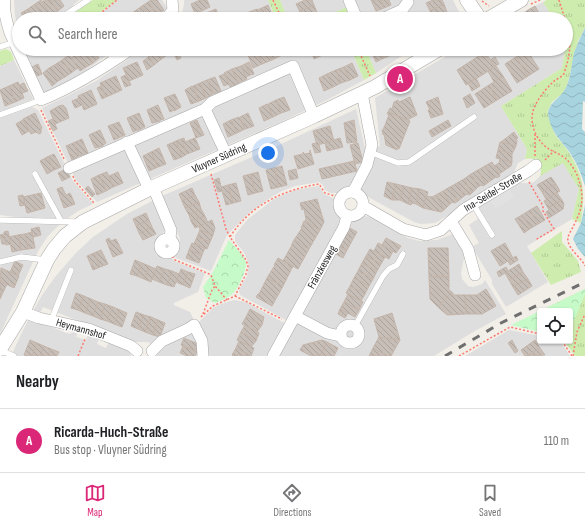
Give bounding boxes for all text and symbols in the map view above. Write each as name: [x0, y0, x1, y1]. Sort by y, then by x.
search box: [12, 12, 573, 56]
icon: search: [26, 23, 48, 45]
text: Search here: [58, 25, 118, 44]
pin: A: [387, 64, 413, 94]
street label: Vluyner Südring: [190, 140, 249, 176]
your location: [258, 143, 278, 163]
street label: Ina-Seidel-Straße: [462, 170, 524, 214]
street label: Fränzkesweg: [305, 243, 339, 291]
map controls: [537, 308, 573, 344]
button: locate: [537, 308, 573, 344]
street label: Heymannshof: [55, 316, 108, 343]
text: Nearby: [16, 372, 59, 392]
text: Ricarda-Huch-Straße: [54, 423, 168, 442]
text: A: [26, 433, 32, 449]
text: 110 m: [544, 433, 569, 449]
text: Bus stop · Vluyner Südring: [54, 442, 167, 458]
tab: Map: [84, 482, 106, 519]
tab: Directions: [274, 482, 311, 519]
tab: Saved: [479, 482, 501, 519]

